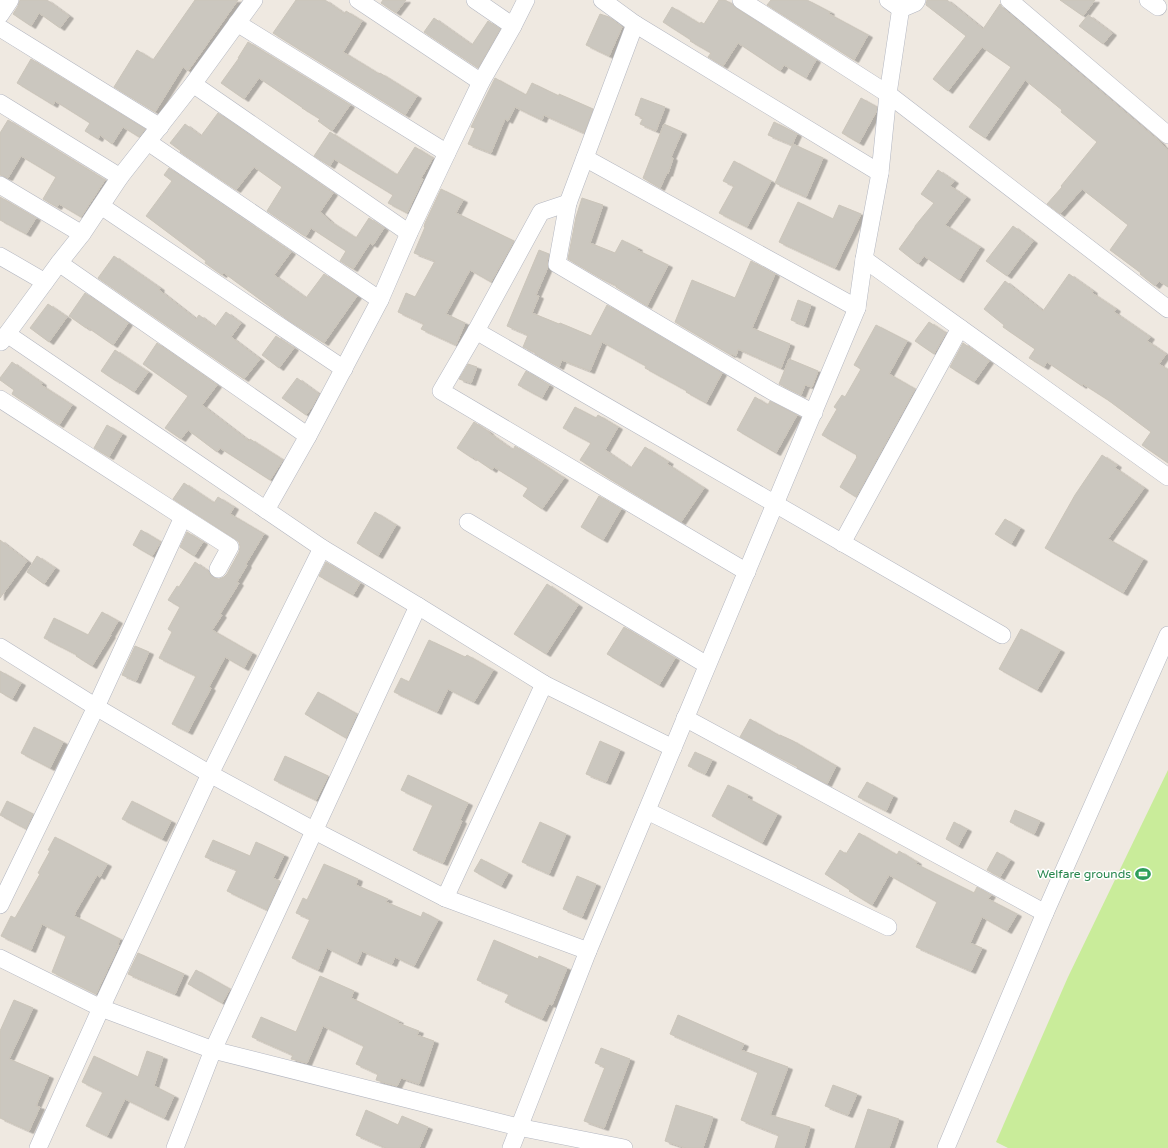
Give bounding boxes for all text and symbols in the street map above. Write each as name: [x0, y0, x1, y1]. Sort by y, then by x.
sports icon: Welfare grounds: [1134, 865, 1152, 883]
place label: Welfare grounds: [1037, 867, 1131, 881]

